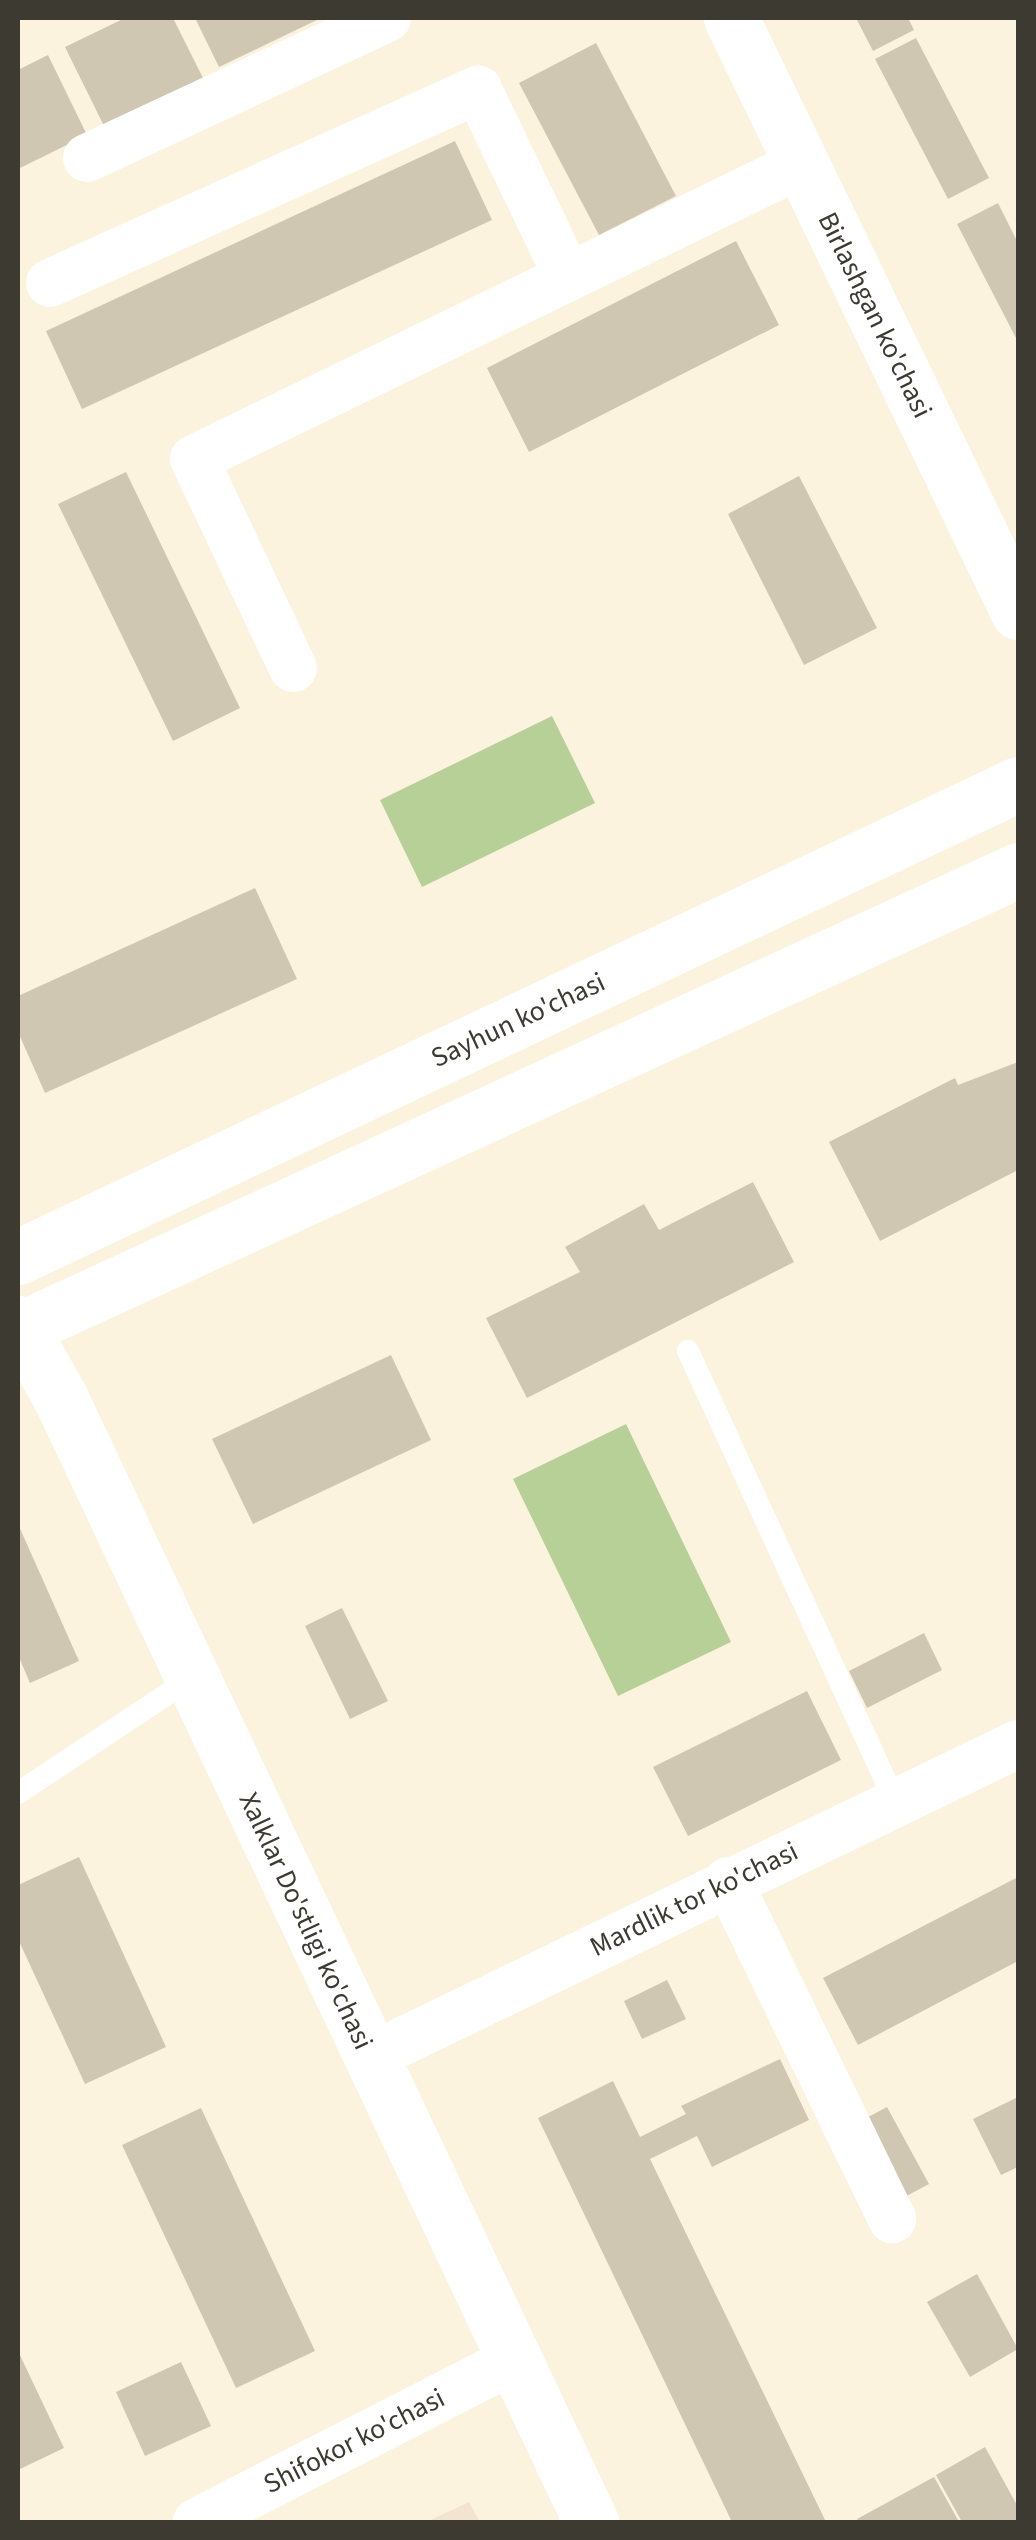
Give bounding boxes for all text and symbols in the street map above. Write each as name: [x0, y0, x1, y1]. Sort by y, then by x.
street label: Birlashgan ko'chasi: [811, 207, 939, 423]
street label: Sayhun ko'chasi: [426, 965, 610, 1075]
street label: Xalklar Do'stligi ko'chasi: [232, 1787, 380, 2055]
street label: Mardlik tor ko'chasi: [585, 1834, 803, 1964]
street label: Shifokor ko'chasi: [258, 2381, 450, 2501]

